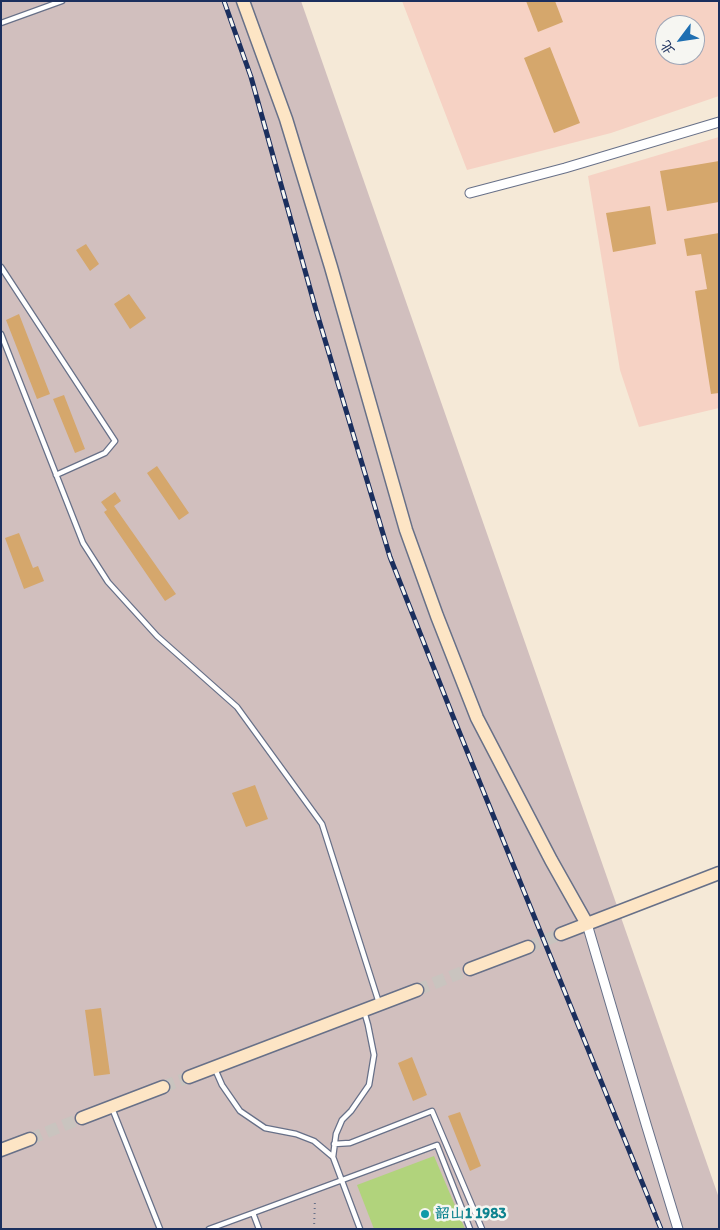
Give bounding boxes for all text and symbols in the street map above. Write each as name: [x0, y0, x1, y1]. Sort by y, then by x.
north arrow: [655, 15, 705, 65]
text: 北: [657, 37, 678, 58]
place label: 韶山1 1983: [435, 1205, 507, 1223]
marker: 韶山1 1983: [419, 1208, 431, 1220]

